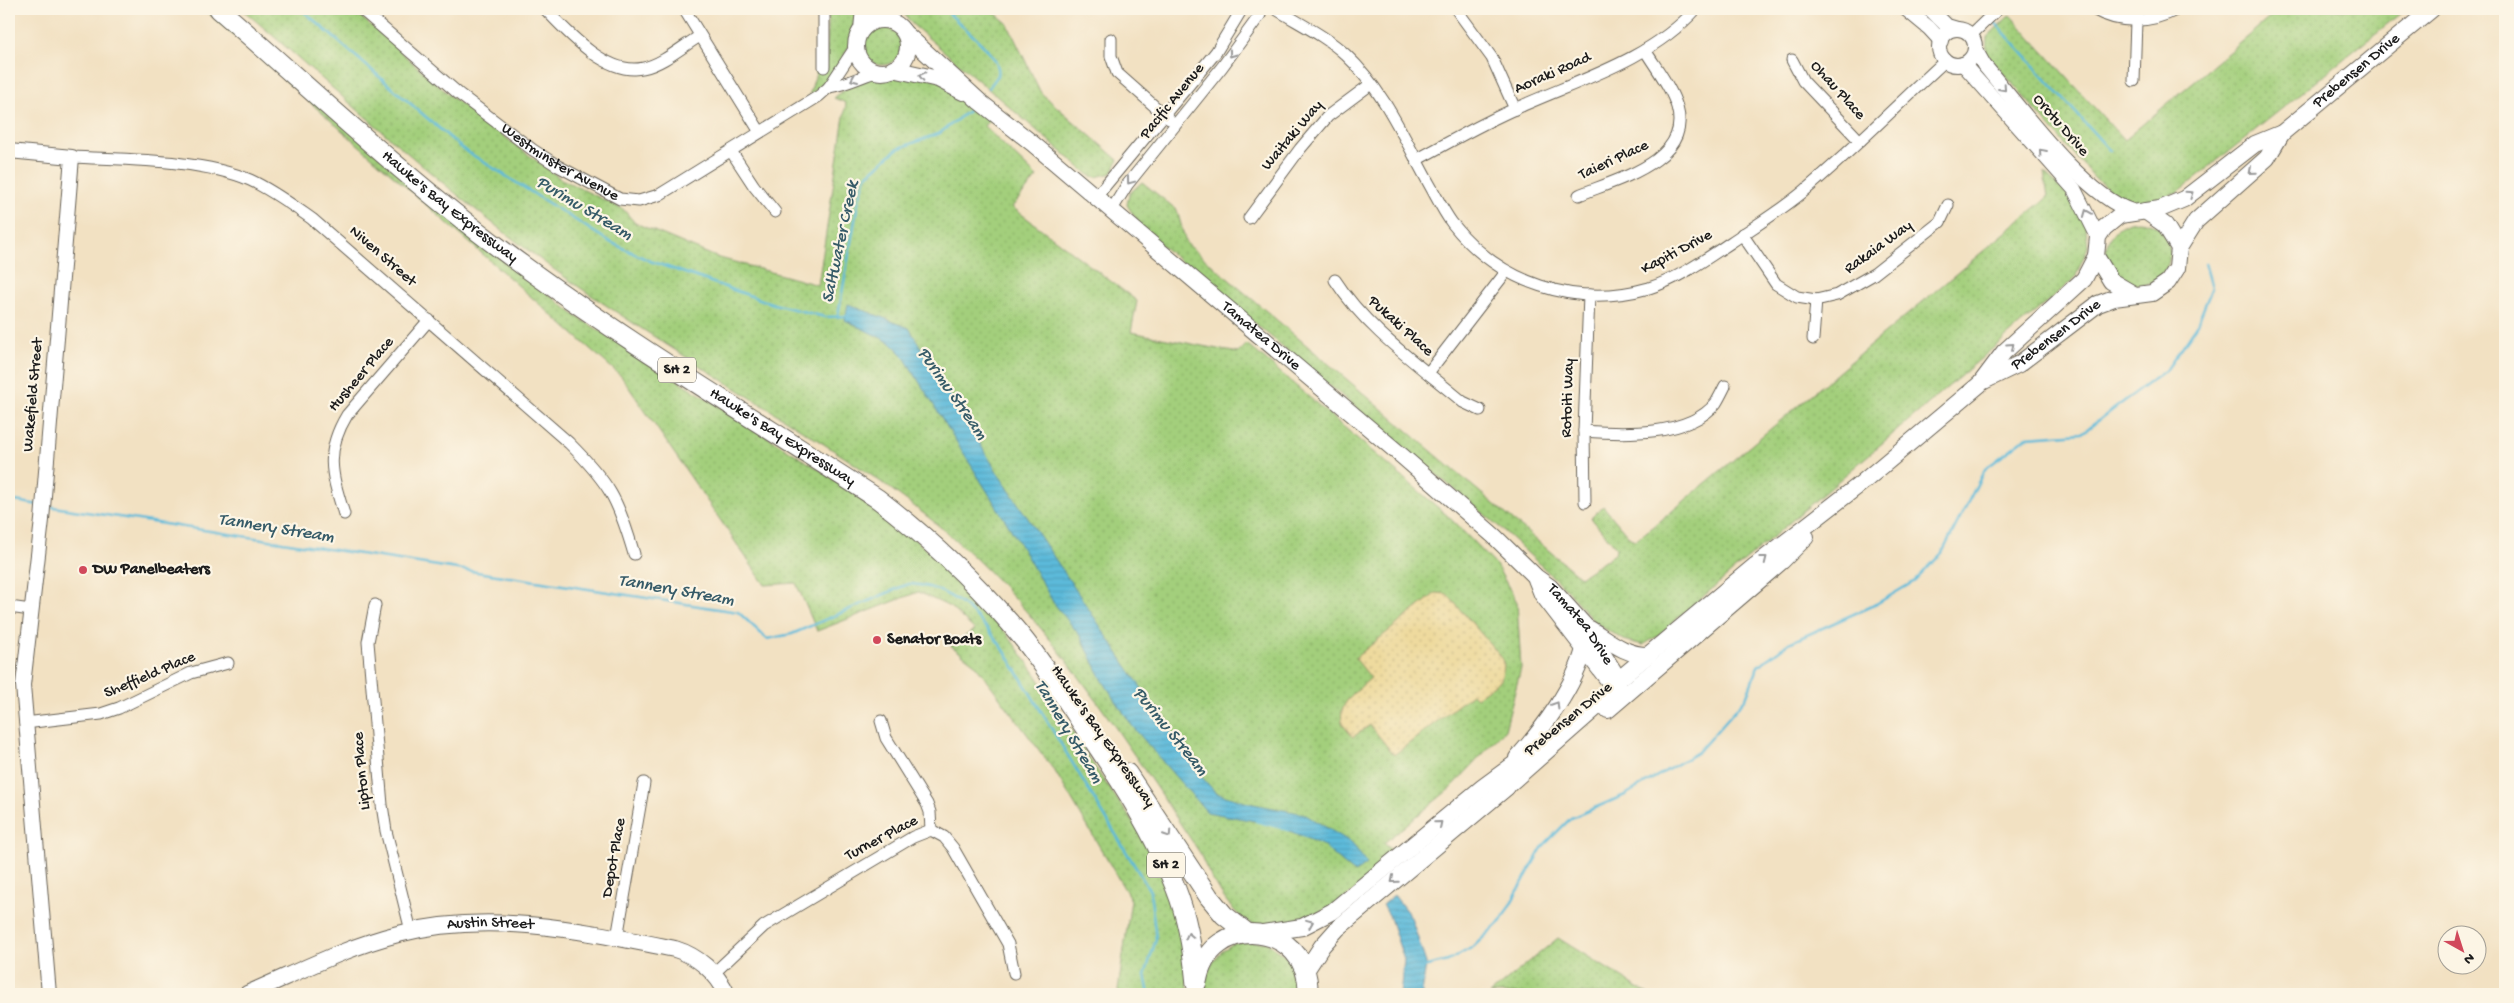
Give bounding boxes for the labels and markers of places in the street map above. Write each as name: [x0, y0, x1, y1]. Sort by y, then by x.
place label: DW Panelbeaters: [91, 561, 211, 580]
marker: DW Panelbeaters: [77, 564, 89, 576]
place label: Senator Boats: [887, 631, 982, 650]
marker: Senator Boats: [871, 634, 883, 646]

